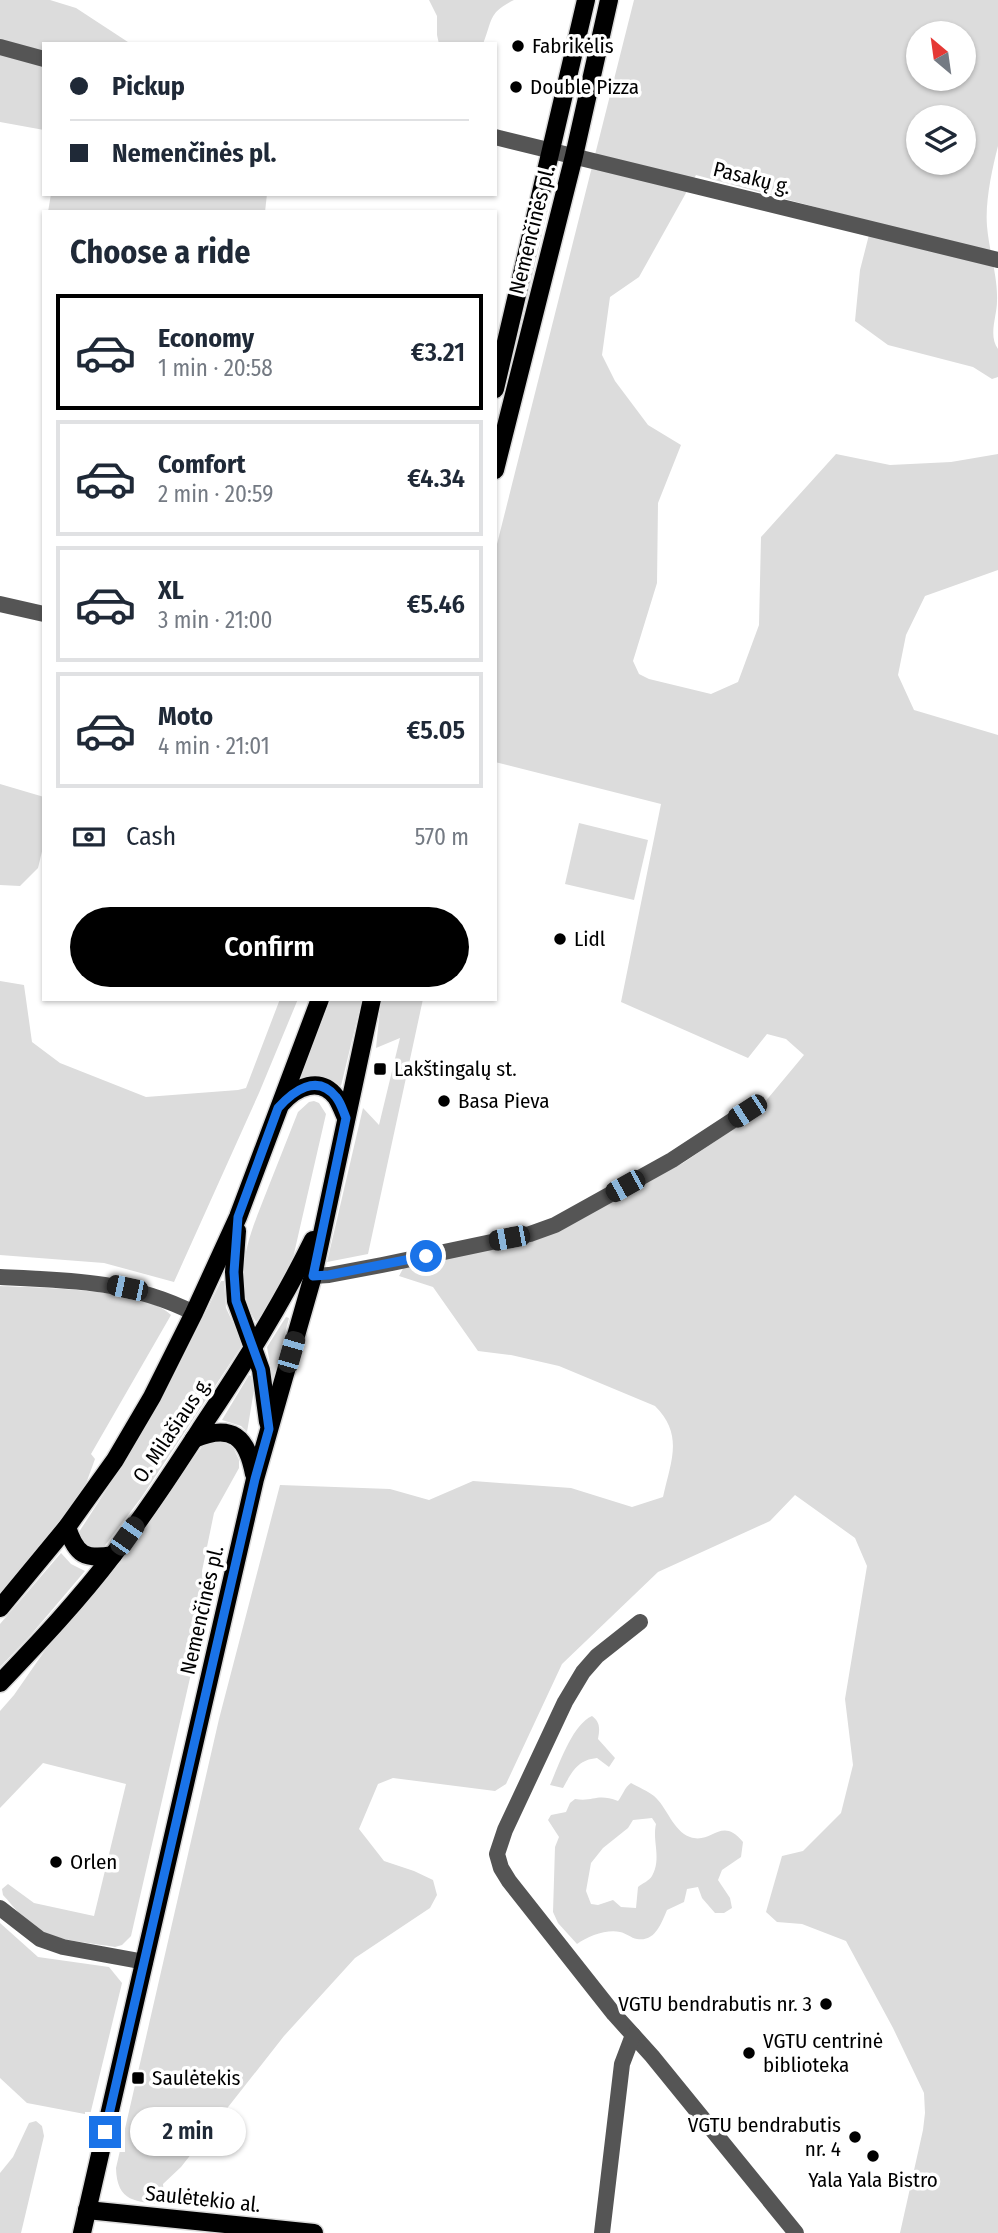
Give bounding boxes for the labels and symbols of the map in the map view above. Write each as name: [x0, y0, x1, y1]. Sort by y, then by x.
north arrow: [906, 21, 976, 91]
place label: Fabrikėlis: [532, 33, 614, 59]
marker: Fabrikėlis: [510, 38, 526, 54]
place label: Double Pizza: [530, 74, 639, 100]
marker: Double Pizza: [508, 79, 524, 95]
street label: Pasakų g.: [711, 156, 793, 200]
street label: Nemenčinės pl.: [503, 163, 561, 297]
place label: Lidl: [574, 926, 606, 952]
marker: Lidl: [552, 931, 568, 947]
place label: Lakštingalų st.: [394, 1056, 517, 1082]
marker: Lakštingalų st.: [372, 1061, 388, 1077]
place label: Basa Pieva: [458, 1088, 550, 1114]
car: [724, 1091, 771, 1131]
marker: Basa Pieva: [436, 1093, 452, 1109]
car: [602, 1167, 649, 1205]
car: [487, 1224, 532, 1252]
route start: [410, 1240, 442, 1272]
car: [105, 1273, 150, 1303]
car: [276, 1329, 307, 1375]
street label: O. Milašiaus g.: [127, 1372, 217, 1488]
car: [107, 1513, 148, 1559]
street label: Nemenčinės pl.: [175, 1543, 229, 1677]
place label: Orlen: [70, 1849, 117, 1875]
marker: Orlen: [48, 1854, 64, 1870]
place label: VGTU bendrabutis nr. 3: [618, 1991, 812, 2017]
marker: VGTU bendrabutis nr. 3: [818, 1996, 834, 2012]
place label: VGTU centrinė biblioteka: [763, 2028, 883, 2078]
marker: VGTU centrinė biblioteka: [741, 2045, 757, 2061]
place label: Saulėtekis: [152, 2065, 241, 2091]
marker: Saulėtekis: [130, 2070, 146, 2086]
callout: 2 min: [130, 2108, 245, 2156]
place label: VGTU bendrabutis nr. 4: [688, 2112, 841, 2162]
route end: [89, 2116, 121, 2148]
marker: VGTU bendrabutis nr. 4: [847, 2129, 863, 2145]
marker: Yala Yala Bistro: [865, 2148, 881, 2164]
place label: Yala Yala Bistro: [808, 2167, 938, 2193]
street label: Saulėtekio al.: [144, 2180, 262, 2218]

